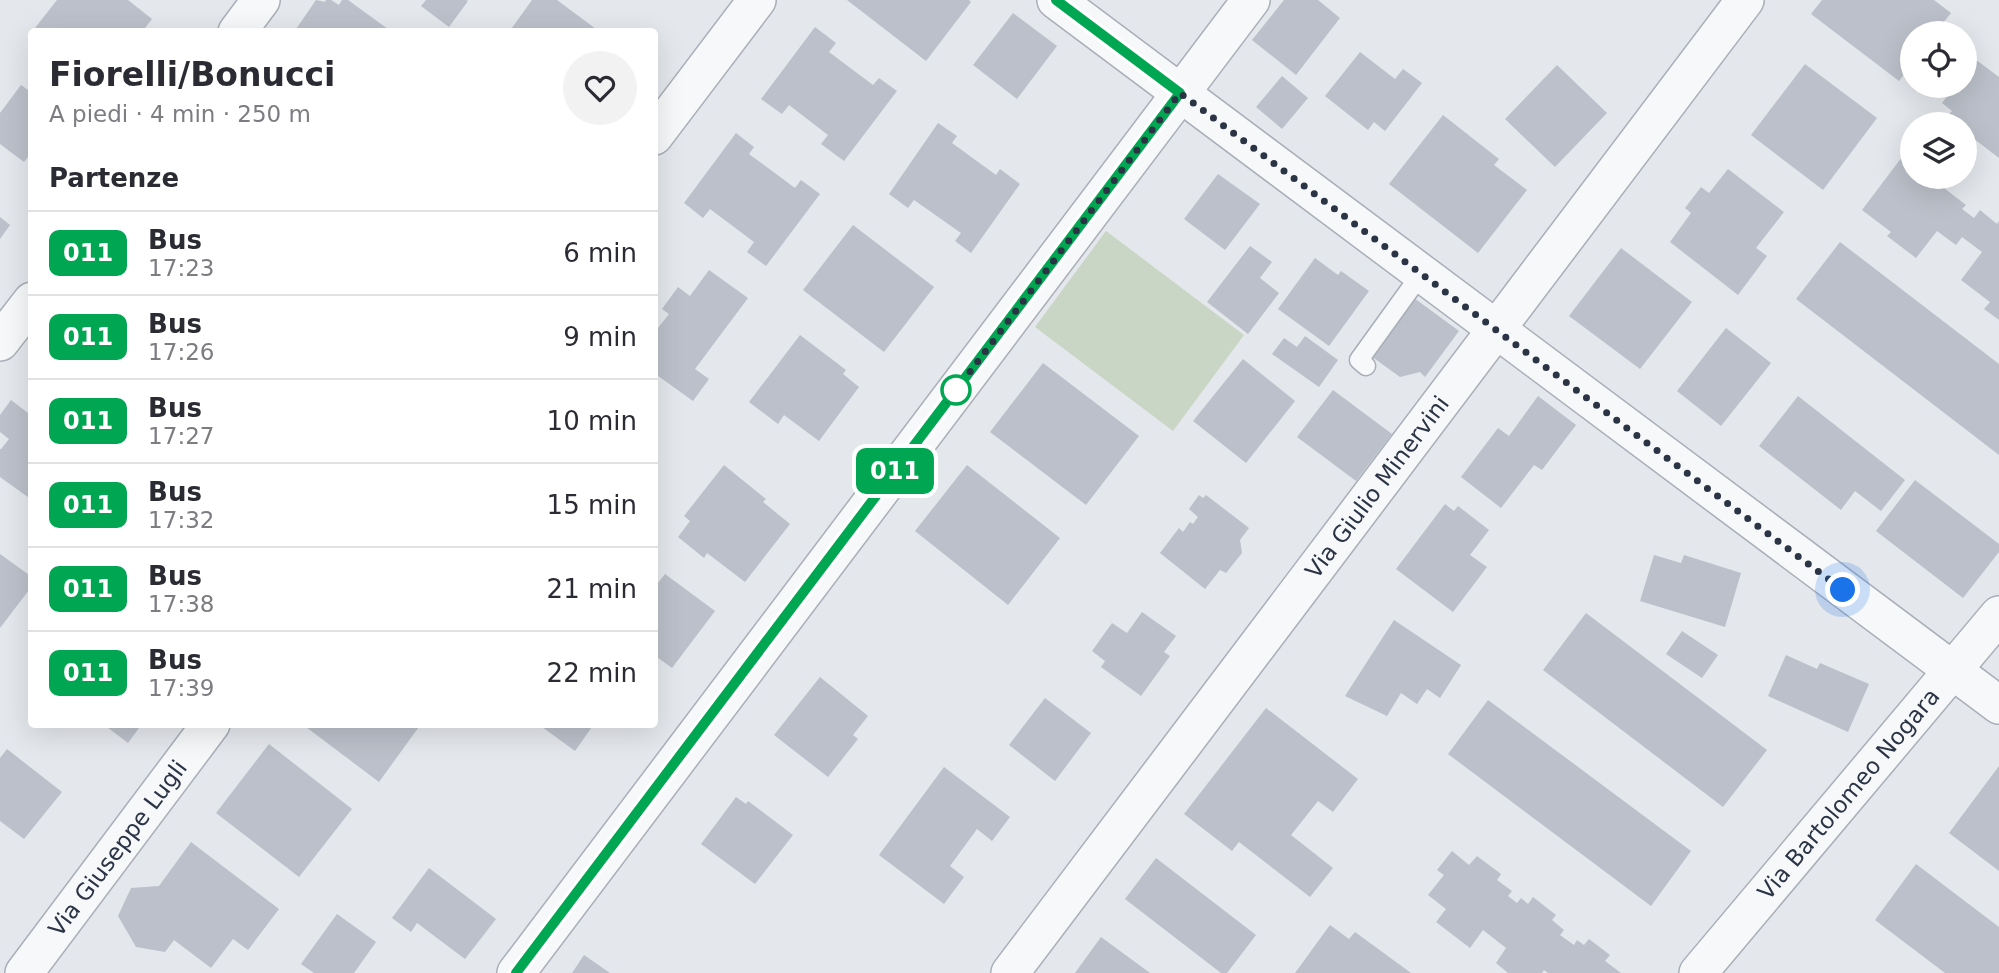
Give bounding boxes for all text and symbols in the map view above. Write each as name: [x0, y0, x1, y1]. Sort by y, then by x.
map controls: [1900, 21, 1977, 189]
button: locate: [1900, 21, 1977, 98]
button: heart: [563, 51, 637, 125]
text: Fiorelli/Bonucci: [49, 55, 335, 94]
text: A piedi · 4 min · 250 m: [49, 101, 311, 127]
button: layers: [1900, 112, 1977, 189]
text: Partenze: [49, 163, 179, 193]
text: Bus: [148, 225, 202, 255]
text: 6 min: [563, 238, 637, 268]
text: 011: [63, 239, 113, 267]
text: 17:23: [148, 255, 214, 281]
text: Bus: [148, 309, 202, 339]
text: 9 min: [563, 322, 637, 352]
text: 011: [63, 323, 113, 351]
text: 17:26: [148, 339, 214, 365]
unlabelled marker: [941, 375, 971, 405]
street label: Via Giulio Minervini: [1300, 391, 1454, 583]
text: Bus: [148, 393, 202, 423]
text: 10 min: [547, 406, 637, 436]
text: 011: [63, 407, 113, 435]
text: 17:27: [148, 423, 214, 449]
line badge: 011: [855, 448, 935, 494]
text: 011: [870, 457, 920, 485]
text: Bus: [148, 477, 202, 507]
text: 15 min: [547, 490, 637, 520]
text: 011: [63, 491, 113, 519]
text: 17:32: [148, 507, 214, 533]
text: Bus: [148, 561, 202, 591]
your location: [1825, 572, 1860, 607]
text: 21 min: [547, 574, 637, 604]
text: 011: [63, 575, 113, 603]
text: 17:38: [148, 591, 214, 617]
text: Bus: [148, 645, 202, 675]
text: 22 min: [547, 658, 637, 688]
text: 011: [63, 659, 113, 687]
text: 17:39: [148, 675, 214, 701]
street label: Via Bartolomeo Nogara: [1753, 683, 1945, 905]
street label: Via Giuseppe Lugli: [43, 755, 192, 941]

